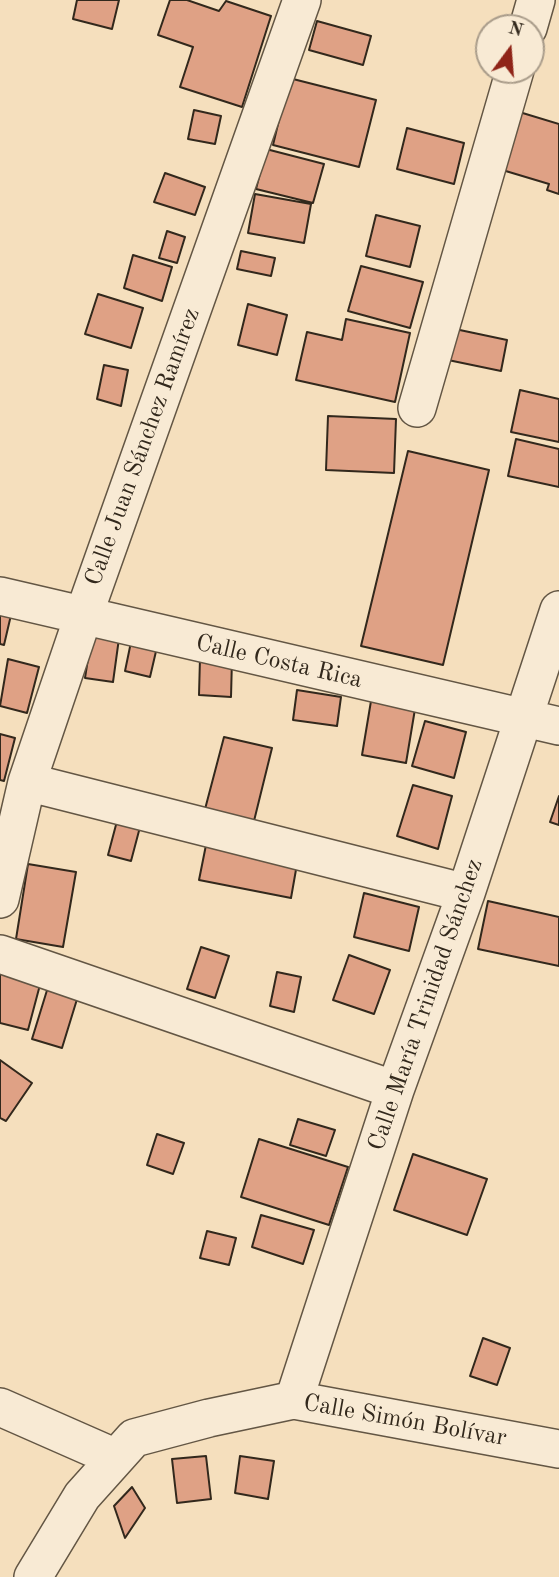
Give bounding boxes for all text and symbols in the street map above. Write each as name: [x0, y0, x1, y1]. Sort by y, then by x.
north arrow: [475, 14, 545, 84]
text: N: [506, 19, 525, 41]
street label: Calle Juan Sánchez Ramírez: [79, 304, 207, 590]
street label: Calle Costa Rica: [193, 629, 365, 695]
street label: Calle María Trinidad Sánchez: [362, 855, 490, 1155]
street label: Calle Simón Bolívar: [301, 1389, 509, 1453]

